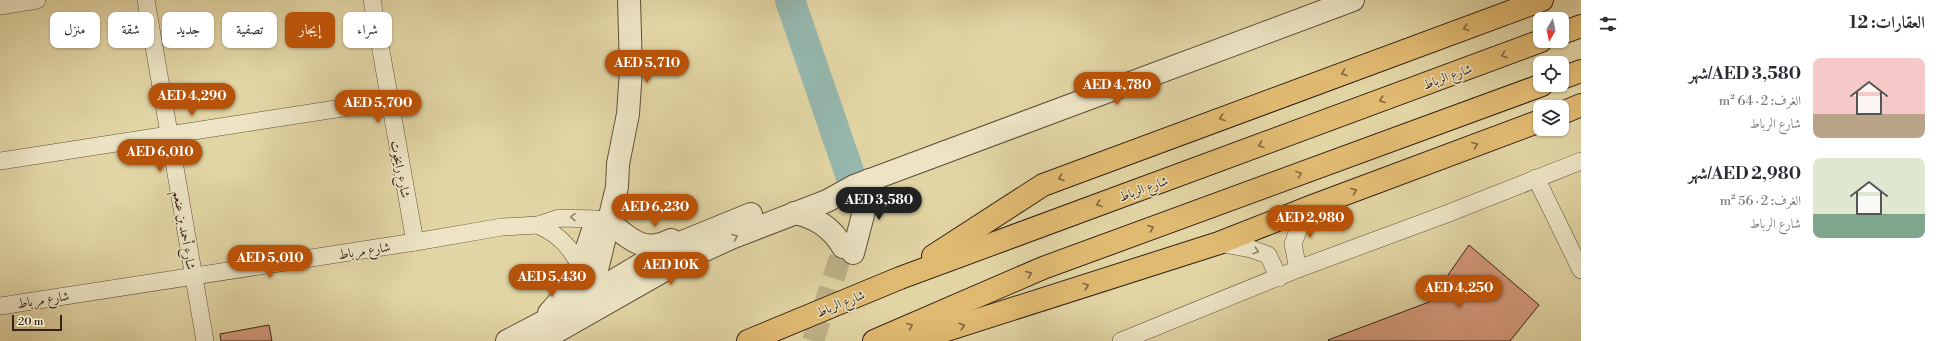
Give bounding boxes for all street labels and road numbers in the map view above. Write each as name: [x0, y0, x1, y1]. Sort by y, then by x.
street label: شارع الرباط: [1420, 61, 1475, 96]
street label: شارع رايخوت: [384, 139, 413, 200]
street label: شارع الرباط: [1116, 173, 1171, 208]
street label: شارع أحمد بن عنعم: [165, 189, 200, 272]
street label: شارع مرباط: [337, 239, 392, 266]
street label: شارع الرباط: [814, 287, 868, 324]
street label: شارع مرباط: [16, 288, 71, 315]

